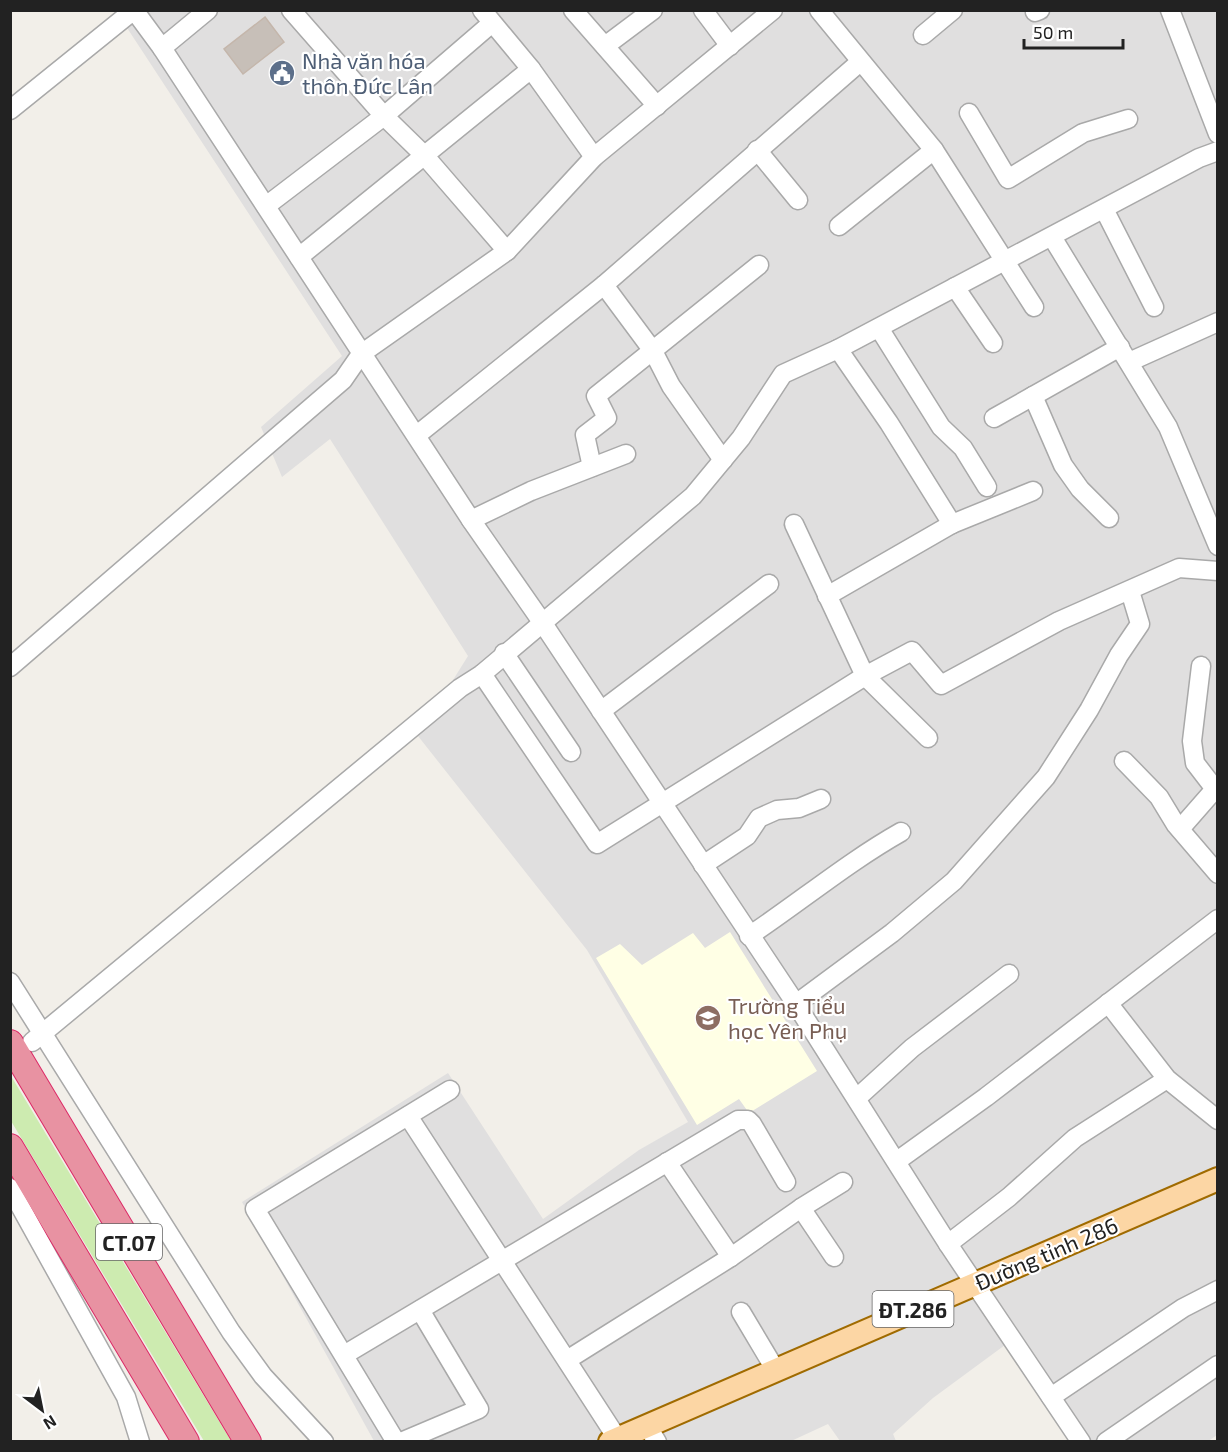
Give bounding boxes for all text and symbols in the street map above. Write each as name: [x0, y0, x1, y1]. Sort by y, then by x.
scale bar: [1024, 12, 1123, 50]
text: 50 m: [1033, 21, 1073, 43]
place label: Nhà văn hóa thôn Đức Lân: [302, 47, 433, 98]
public building icon: Nhà văn hóa thôn Đức Lân: [267, 58, 297, 88]
place label: Trường Tiểu học Yên Phụ: [728, 992, 847, 1043]
school or university icon: Trường Tiểu học Yên Phụ: [693, 1003, 723, 1033]
street label: Đường tỉnh 286: [971, 1211, 1121, 1295]
road number: CT.07: [96, 1224, 162, 1260]
road number: ĐT.286: [872, 1291, 954, 1327]
north arrow: [12, 1380, 72, 1440]
text: N: [40, 1412, 60, 1434]

